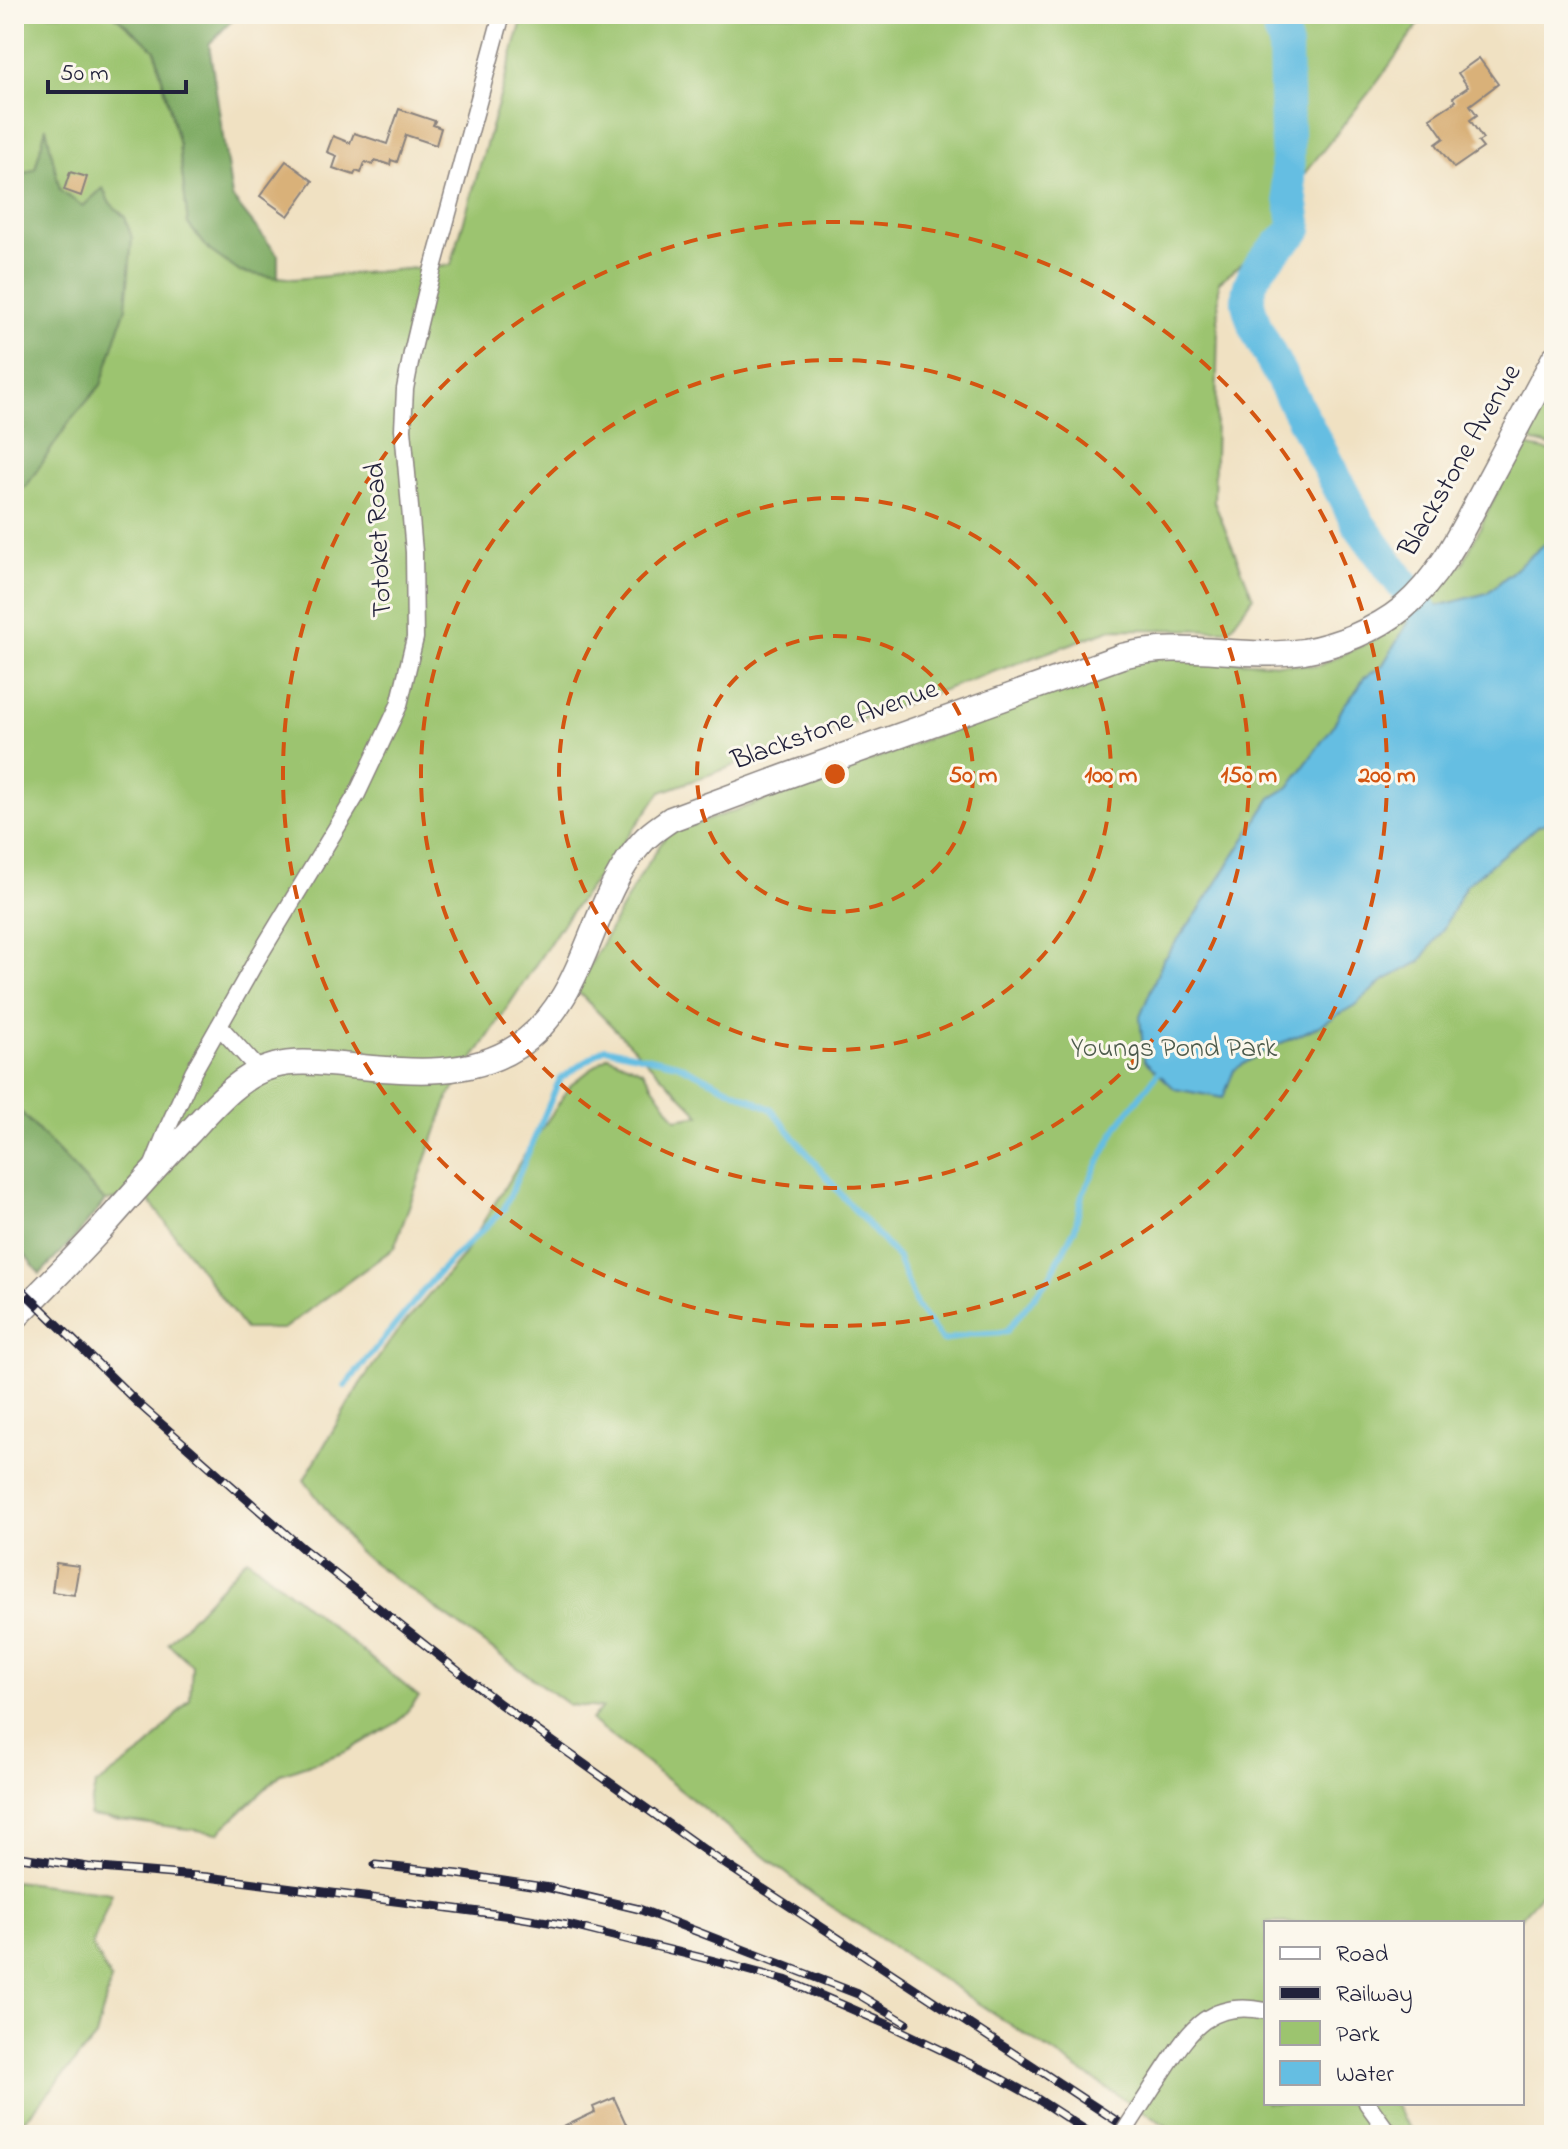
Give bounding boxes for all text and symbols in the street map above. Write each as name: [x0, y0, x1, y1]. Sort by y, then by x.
scale bar: [48, 44, 186, 94]
text: 50 m: [60, 57, 109, 92]
street label: Blackstone Avenue: [1389, 356, 1533, 566]
street label: Totoket Road: [355, 461, 405, 618]
street label: Blackstone Avenue: [725, 669, 944, 783]
text: 50 m: [949, 759, 998, 794]
text: 100 m: [1085, 759, 1138, 794]
text: 150 m: [1221, 759, 1278, 794]
text: 200 m: [1357, 759, 1416, 794]
centre of rings: [821, 760, 849, 788]
park label: Youngs Pond Park: [1071, 1029, 1278, 1070]
legend: [1264, 1921, 1524, 2105]
text: Road: [1336, 1938, 1389, 1973]
text: Railway: [1336, 1978, 1413, 2014]
text: Park: [1336, 2018, 1380, 2053]
text: Water: [1336, 2058, 1394, 2093]

